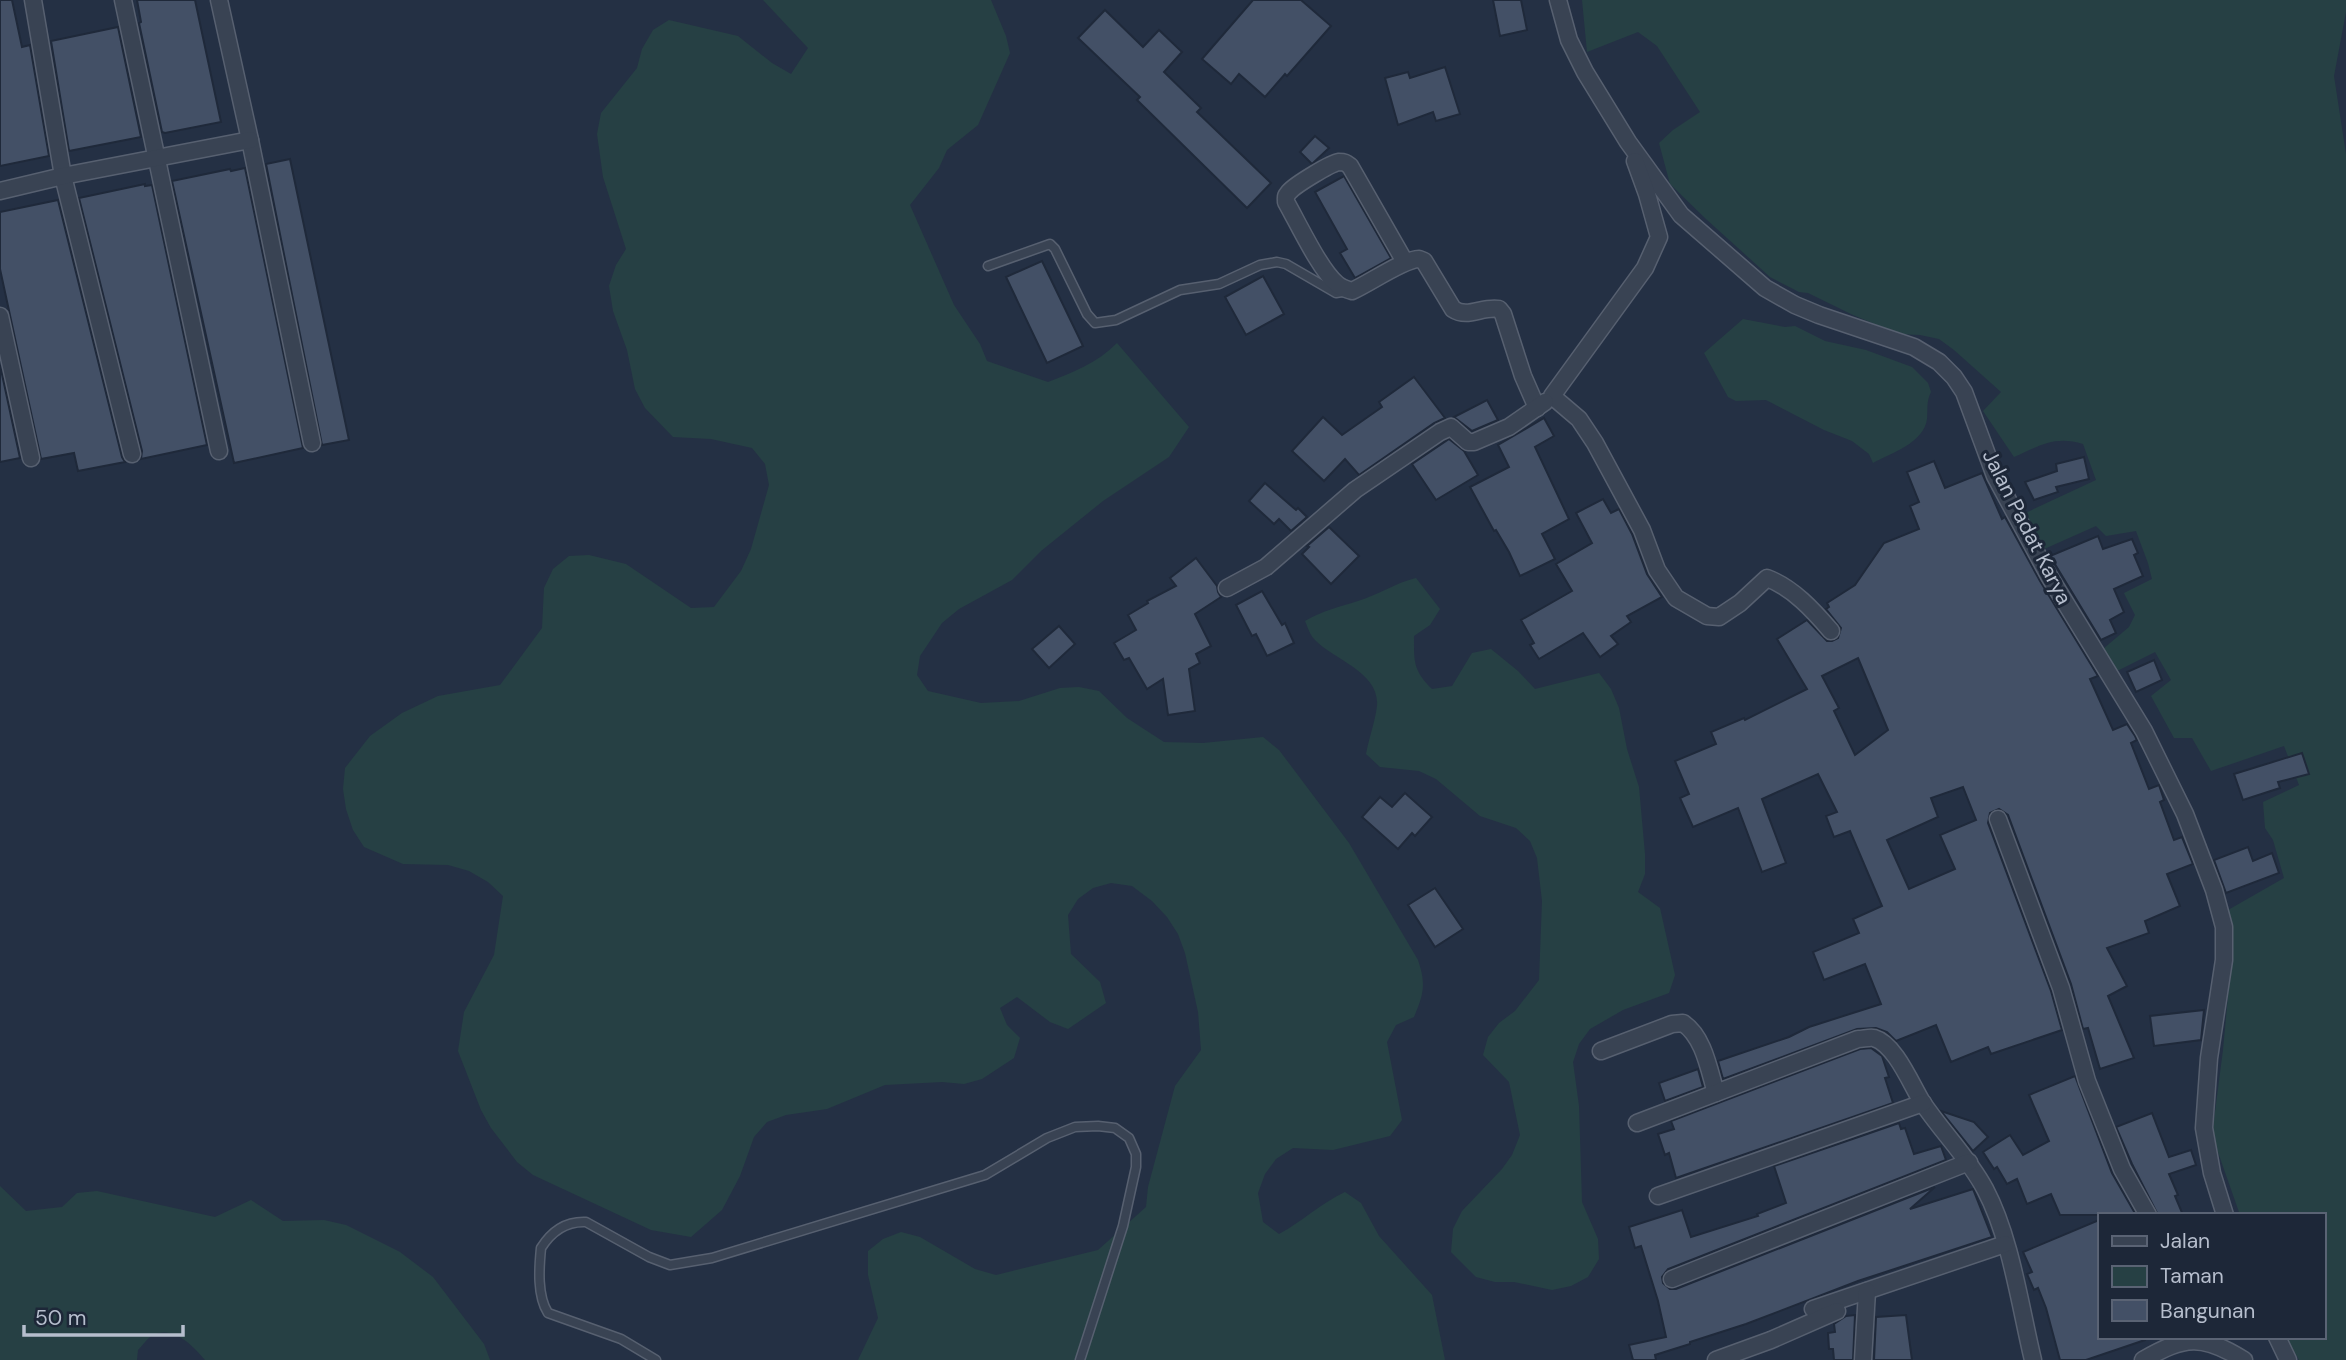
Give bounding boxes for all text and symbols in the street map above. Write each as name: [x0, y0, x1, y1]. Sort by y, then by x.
street label: Jalan Padat Karya: [1976, 445, 2078, 609]
legend: [2098, 1213, 2325, 1339]
text: Jalan: [2160, 1227, 2210, 1255]
text: Taman: [2160, 1262, 2224, 1290]
scale bar: [24, 1294, 184, 1338]
text: Bangunan: [2160, 1297, 2255, 1325]
text: 50 m: [35, 1304, 86, 1332]

